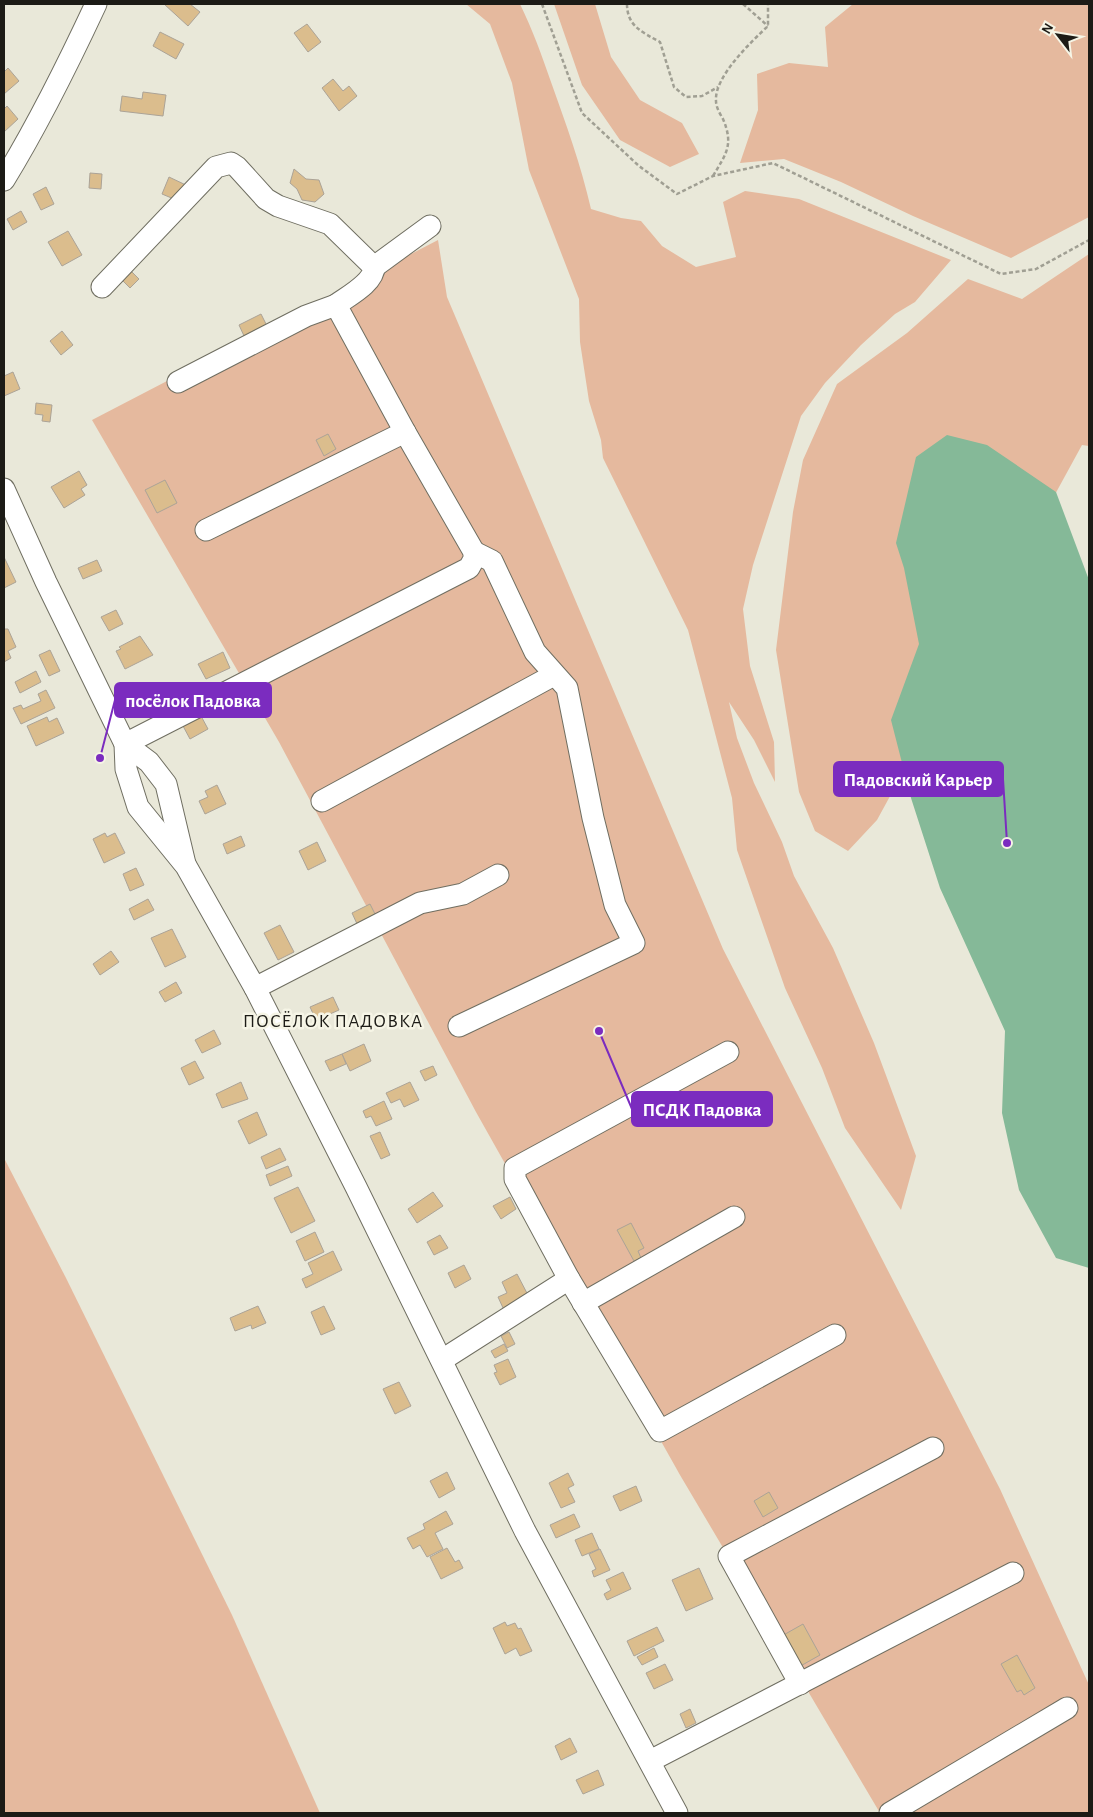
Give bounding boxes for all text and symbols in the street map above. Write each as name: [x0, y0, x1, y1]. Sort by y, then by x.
north arrow: [1033, 10, 1083, 60]
text: N: [1039, 21, 1056, 37]
callout: посёлок Падовка: [115, 683, 271, 717]
text: посёлок Падовка: [125, 692, 261, 711]
callout: Падовский Карьер: [834, 762, 1003, 796]
text: Падовский Карьер: [844, 771, 993, 790]
district label: ПОСЁЛОК ПАДОВКА: [243, 1011, 423, 1031]
callout: ПСДК Падовка: [632, 1092, 772, 1126]
text: ПСДК Падовка: [642, 1101, 762, 1120]

